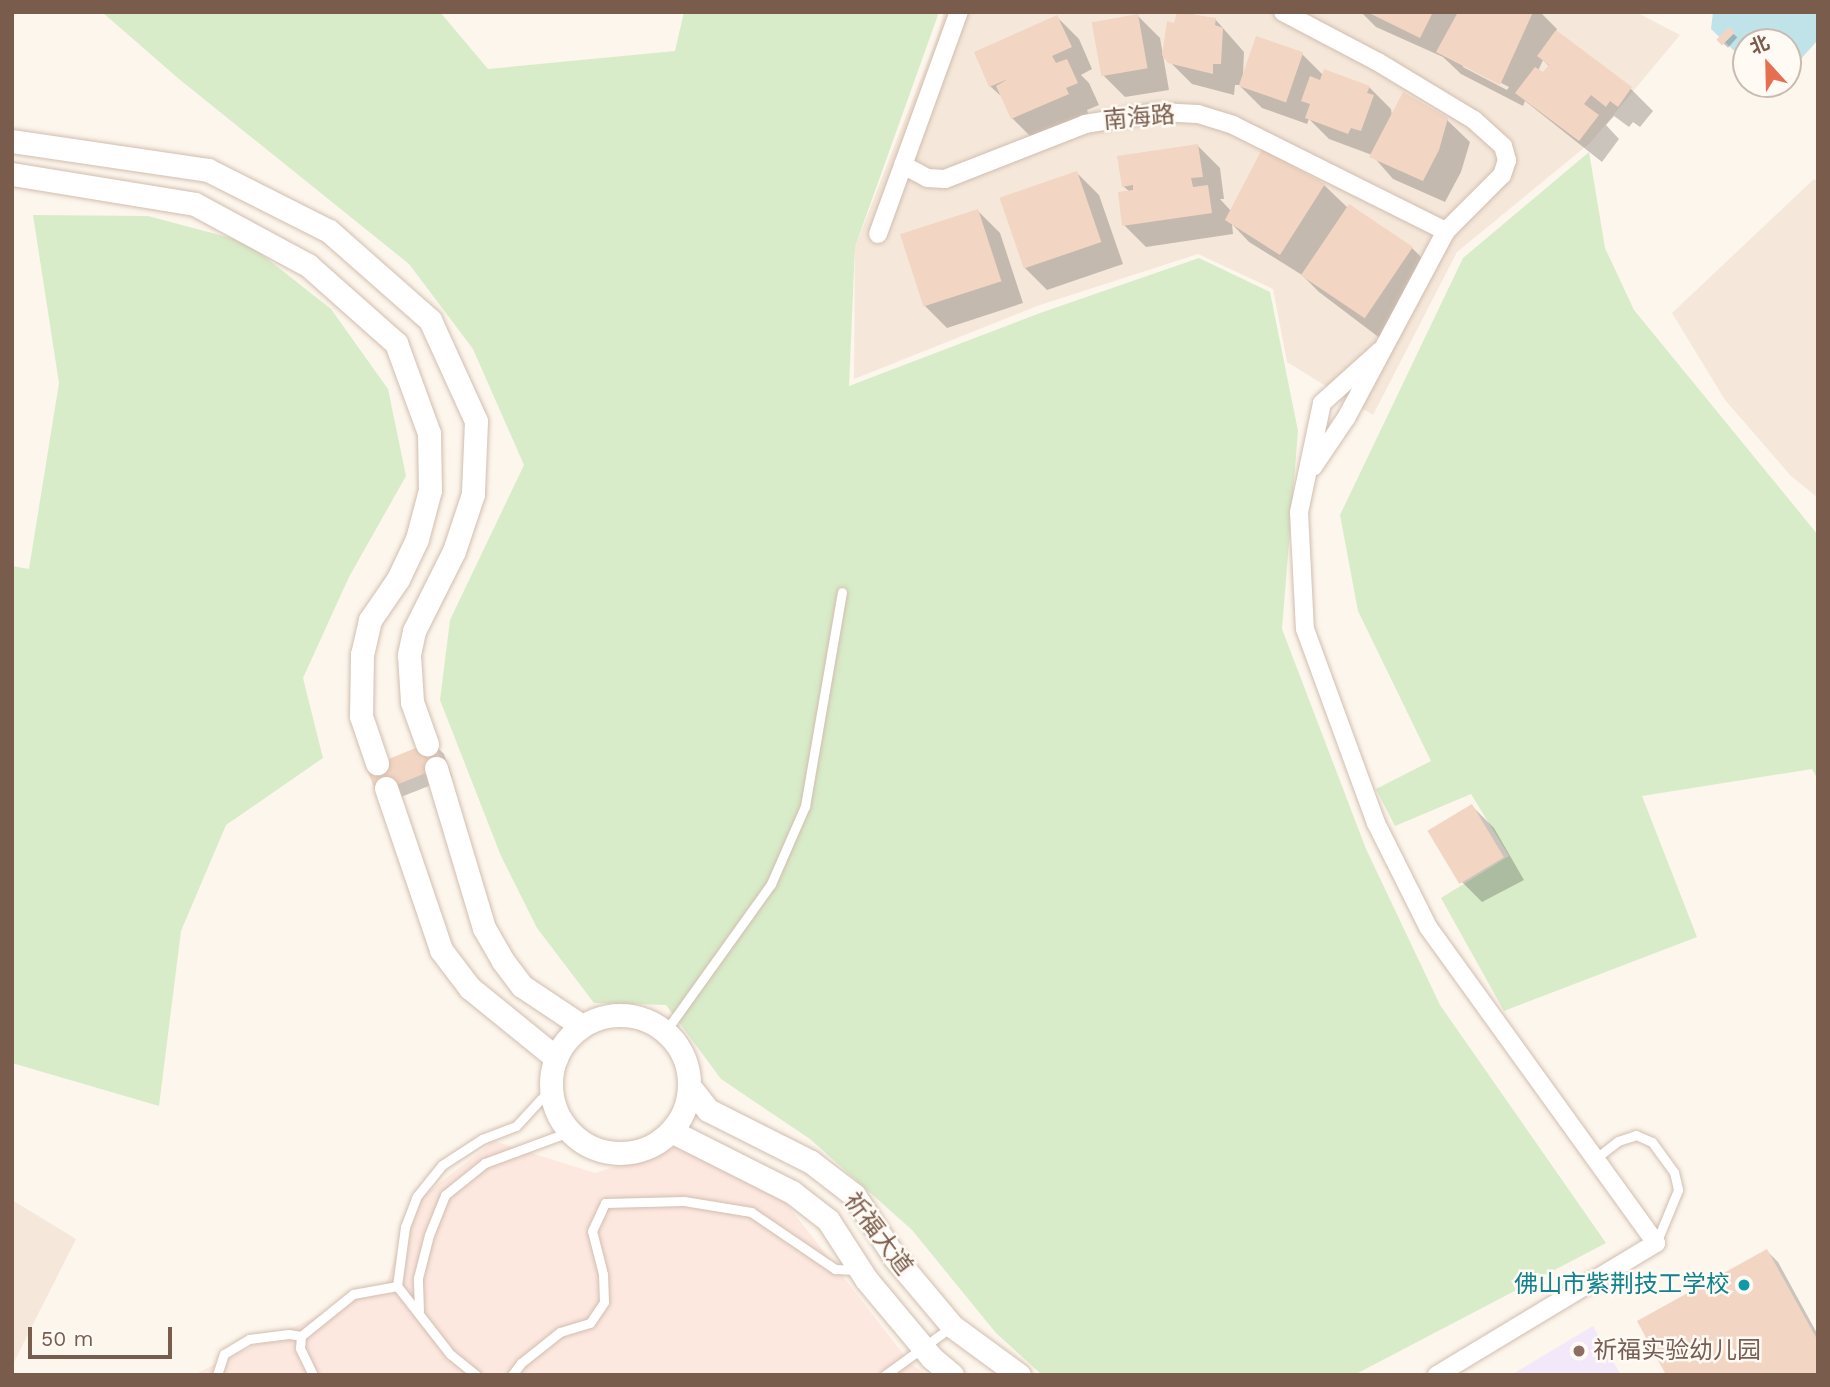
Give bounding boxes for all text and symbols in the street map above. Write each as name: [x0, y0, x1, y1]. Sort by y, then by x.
north arrow: [1732, 28, 1802, 98]
text: 北: [1747, 31, 1773, 59]
street label: 南海路: [1102, 101, 1176, 135]
street label: 祈福大道: [838, 1187, 918, 1281]
place label: 佛山市紫荆技工学校: [1514, 1271, 1730, 1299]
marker: 佛山市紫荆技工学校: [1736, 1277, 1752, 1293]
scale bar: [32, 1314, 175, 1358]
text: 50 m: [41, 1326, 93, 1351]
place label: 祈福实验幼儿园: [1593, 1337, 1761, 1365]
marker: 祈福实验幼儿园: [1571, 1343, 1587, 1359]

